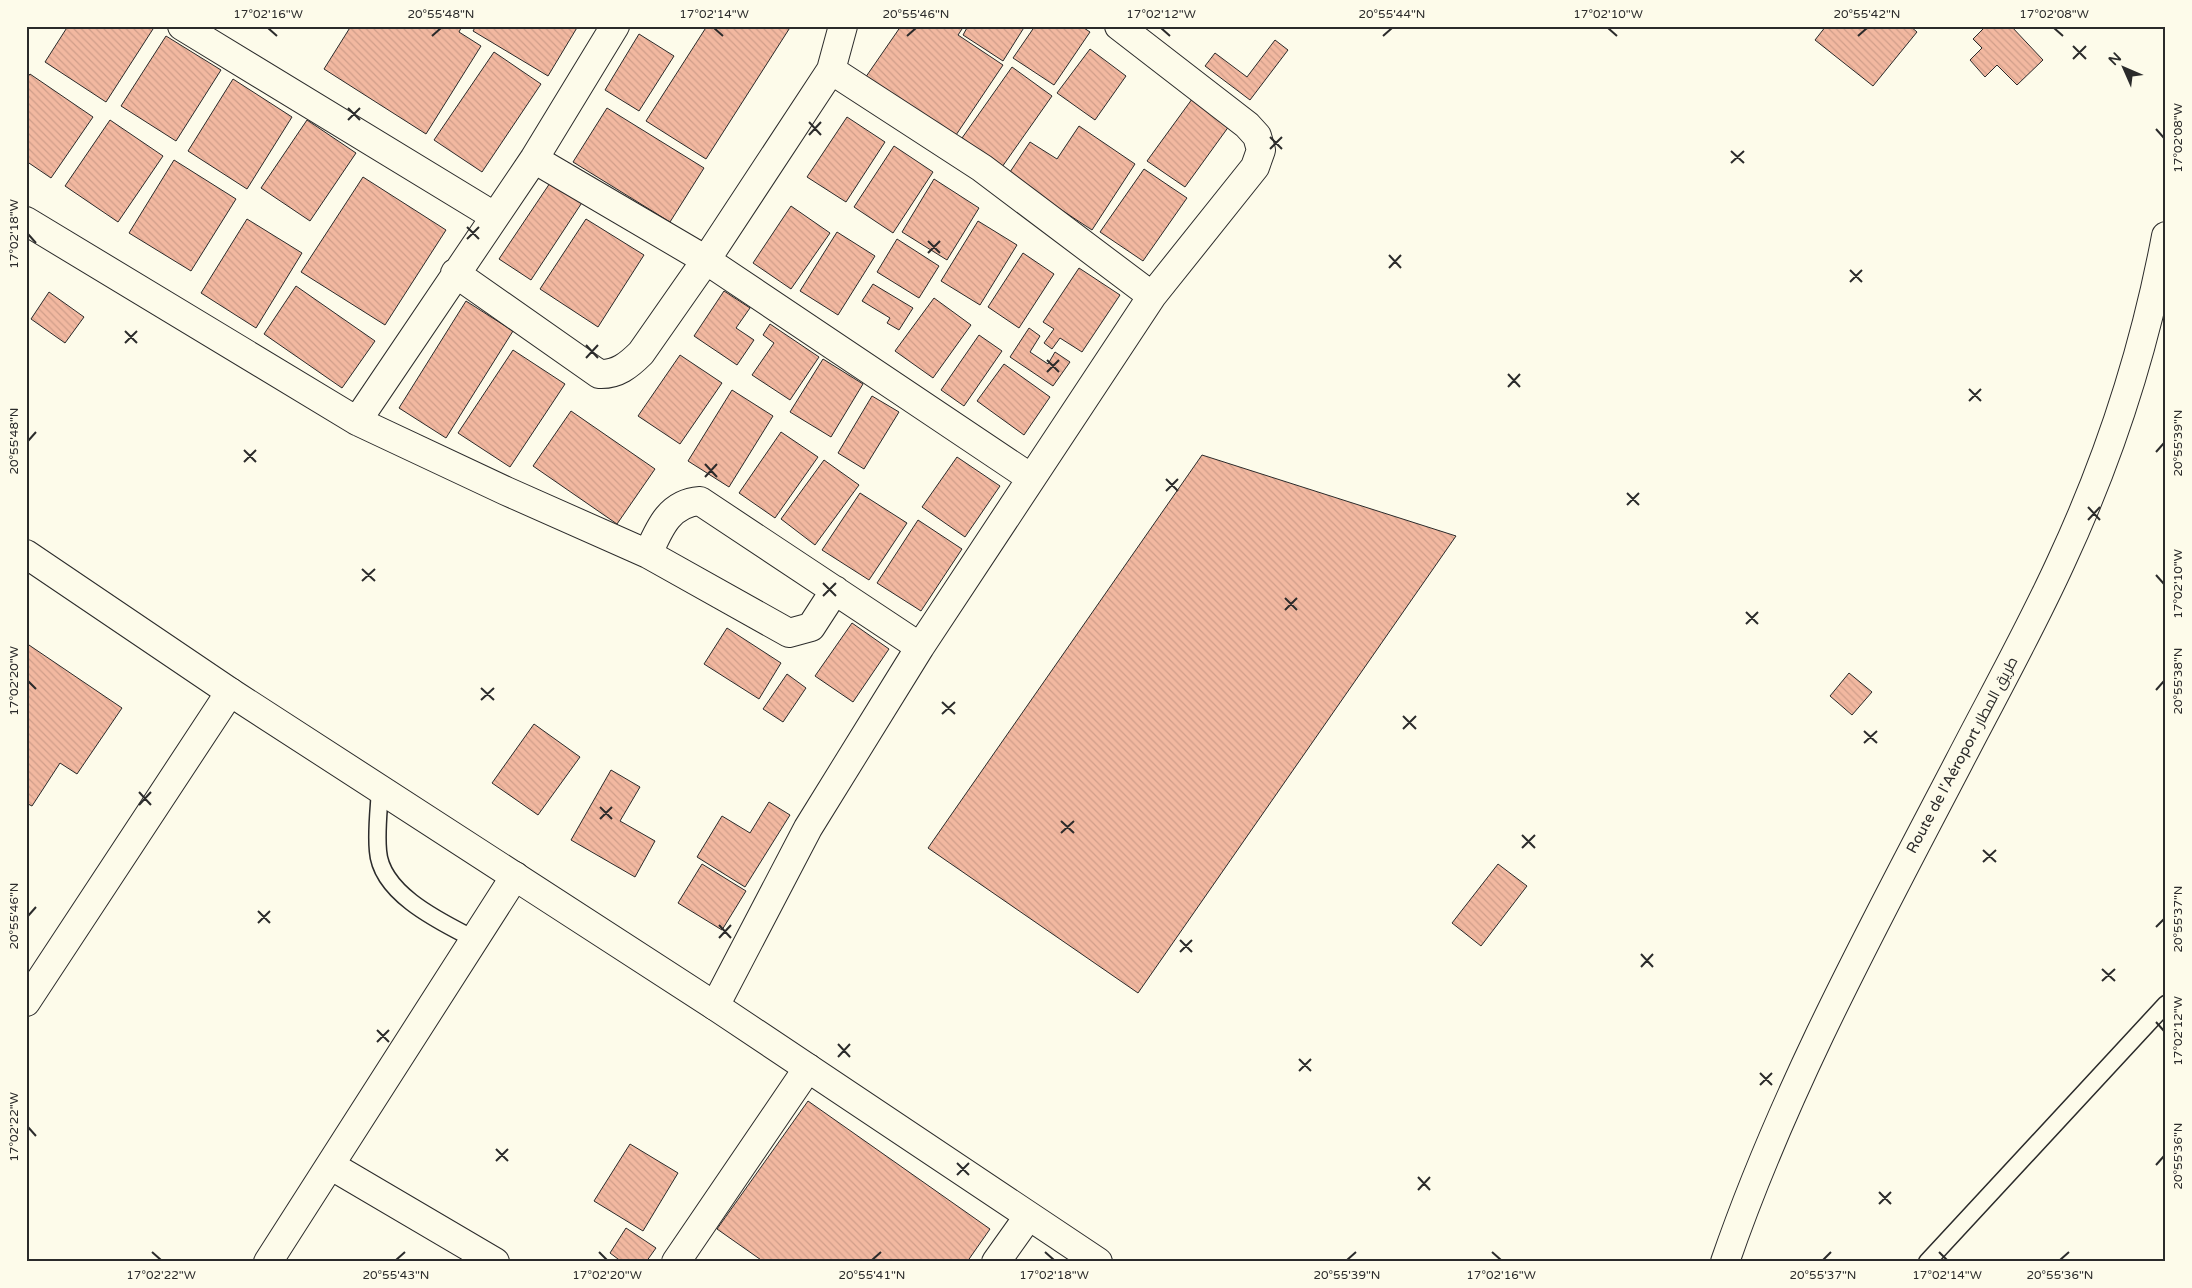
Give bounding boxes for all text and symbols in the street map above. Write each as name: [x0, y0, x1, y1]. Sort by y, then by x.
text: 17°02'16"W: [233, 7, 303, 21]
text: 20°55'48"N: [408, 7, 475, 21]
text: 17°02'14"W: [679, 7, 749, 21]
text: 20°55'46"N: [883, 7, 950, 21]
text: 17°02'12"W: [1126, 7, 1196, 21]
text: 20°55'44"N: [1359, 7, 1426, 21]
text: 17°02'10"W: [1573, 7, 1643, 21]
text: 20°55'42"N: [1834, 7, 1901, 21]
text: 17°02'08"W: [2019, 7, 2089, 21]
north arrow: [2100, 42, 2150, 92]
text: N: [2105, 49, 2125, 69]
text: 17°02'08"W: [2171, 103, 2185, 173]
text: 17°02'18"W: [7, 199, 21, 269]
text: 20°55'48"N: [7, 408, 21, 475]
text: 20°55'39"N: [2171, 410, 2185, 477]
text: 17°02'10"W: [2171, 549, 2185, 619]
text: 17°02'20"W: [7, 646, 21, 716]
text: 20°55'38"N: [2171, 648, 2185, 715]
street label: Route de l'Aéroport طريق المطار: [1902, 654, 2022, 857]
text: 20°55'46"N: [7, 883, 21, 950]
text: 20°55'37"N: [2171, 886, 2185, 953]
text: 17°02'12"W: [2171, 996, 2185, 1066]
text: 17°02'22"W: [7, 1092, 21, 1162]
text: 20°55'36"N: [2171, 1123, 2185, 1190]
text: 17°02'22"W: [126, 1268, 196, 1282]
text: 20°55'43"N: [363, 1268, 430, 1282]
text: 17°02'20"W: [572, 1268, 642, 1282]
text: 20°55'41"N: [839, 1268, 906, 1282]
text: 17°02'18"W: [1019, 1268, 1089, 1282]
text: 20°55'39"N: [1314, 1268, 1381, 1282]
text: 17°02'16"W: [1466, 1268, 1536, 1282]
text: 20°55'37"N: [1790, 1268, 1857, 1282]
text: 17°02'14"W: [1912, 1268, 1982, 1282]
text: 20°55'36"N: [2027, 1268, 2094, 1282]

